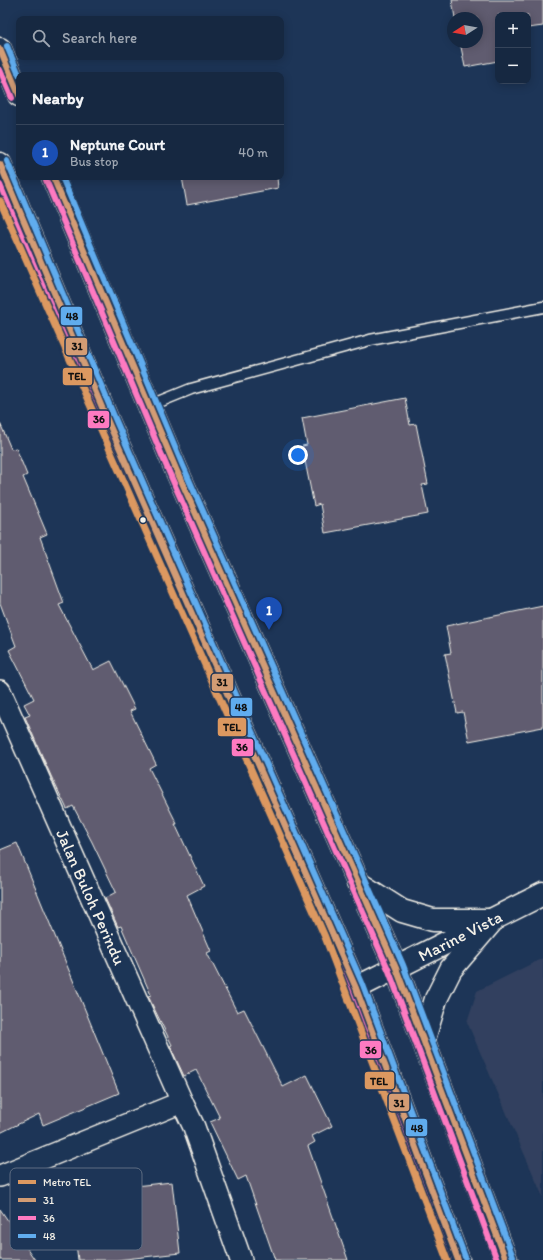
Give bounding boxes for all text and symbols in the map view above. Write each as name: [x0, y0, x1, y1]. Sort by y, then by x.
north arrow: [447, 12, 483, 48]
map controls: [495, 12, 531, 84]
button: +: [495, 12, 531, 48]
search box: [16, 16, 284, 60]
icon: search: [30, 27, 52, 49]
text: Search here: [62, 29, 137, 47]
button: −: [495, 48, 531, 84]
text: Nearby: [32, 88, 84, 108]
text: Neptune Court: [70, 136, 165, 154]
text: 1: [42, 145, 48, 160]
text: 40 m: [238, 145, 268, 160]
text: Bus stop: [70, 154, 118, 169]
line badge: 48: [60, 306, 83, 326]
text: 48: [66, 310, 78, 323]
line badge: 31: [65, 337, 88, 356]
text: 31: [71, 340, 83, 353]
line badge: TEL: [62, 367, 93, 386]
text: TEL: [67, 370, 86, 383]
line badge: 36: [87, 410, 110, 429]
text: 36: [93, 413, 105, 426]
your location: [288, 445, 308, 465]
unlabelled marker: [138, 515, 148, 525]
pin: 1: [256, 597, 282, 630]
line badge: 31: [211, 673, 234, 692]
text: 31: [216, 676, 228, 689]
line badge: 48: [230, 697, 253, 717]
text: 48: [235, 701, 247, 714]
line badge: TEL: [217, 717, 247, 737]
text: TEL: [222, 721, 241, 734]
line badge: 36: [231, 738, 254, 757]
text: 36: [236, 741, 248, 754]
street label: Jalan Buloh Perindu: [52, 826, 130, 969]
street label: Marine Vista: [415, 906, 505, 966]
line badge: 36: [359, 1040, 382, 1059]
text: 36: [365, 1044, 377, 1057]
line badge: TEL: [364, 1071, 395, 1090]
text: TEL: [369, 1075, 388, 1088]
line badge: 31: [388, 1093, 410, 1112]
text: 31: [393, 1097, 405, 1110]
line badge: 48: [405, 1118, 428, 1137]
text: 48: [411, 1122, 423, 1135]
legend: [10, 1168, 142, 1250]
text: Metro TEL: [43, 1176, 91, 1189]
text: 31: [43, 1194, 54, 1207]
text: 36: [43, 1212, 55, 1225]
text: 48: [43, 1230, 56, 1243]

